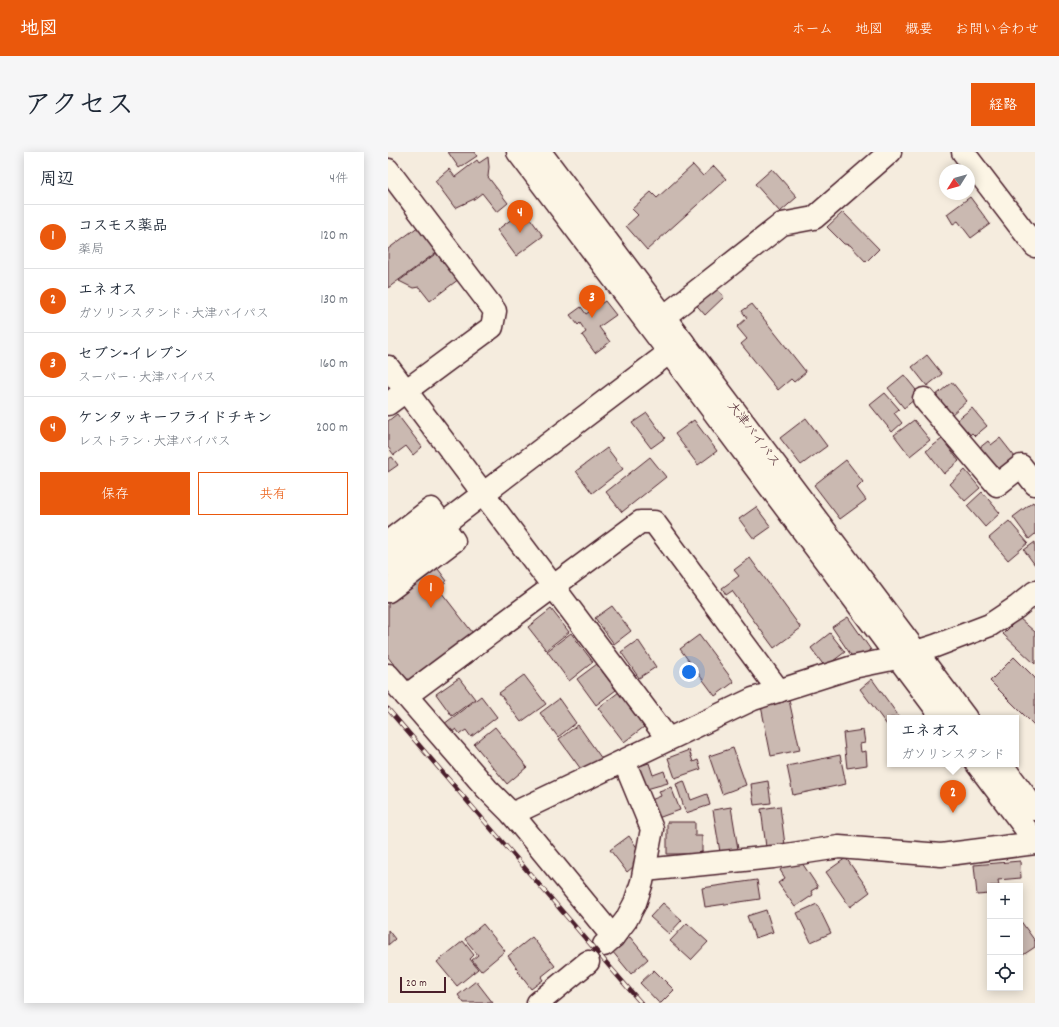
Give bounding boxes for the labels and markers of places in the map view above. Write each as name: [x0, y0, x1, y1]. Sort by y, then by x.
pin: 4: [507, 200, 533, 233]
pin: 3: [579, 285, 605, 318]
pin: 1: [418, 575, 444, 608]
pin: 2: [940, 780, 966, 813]

